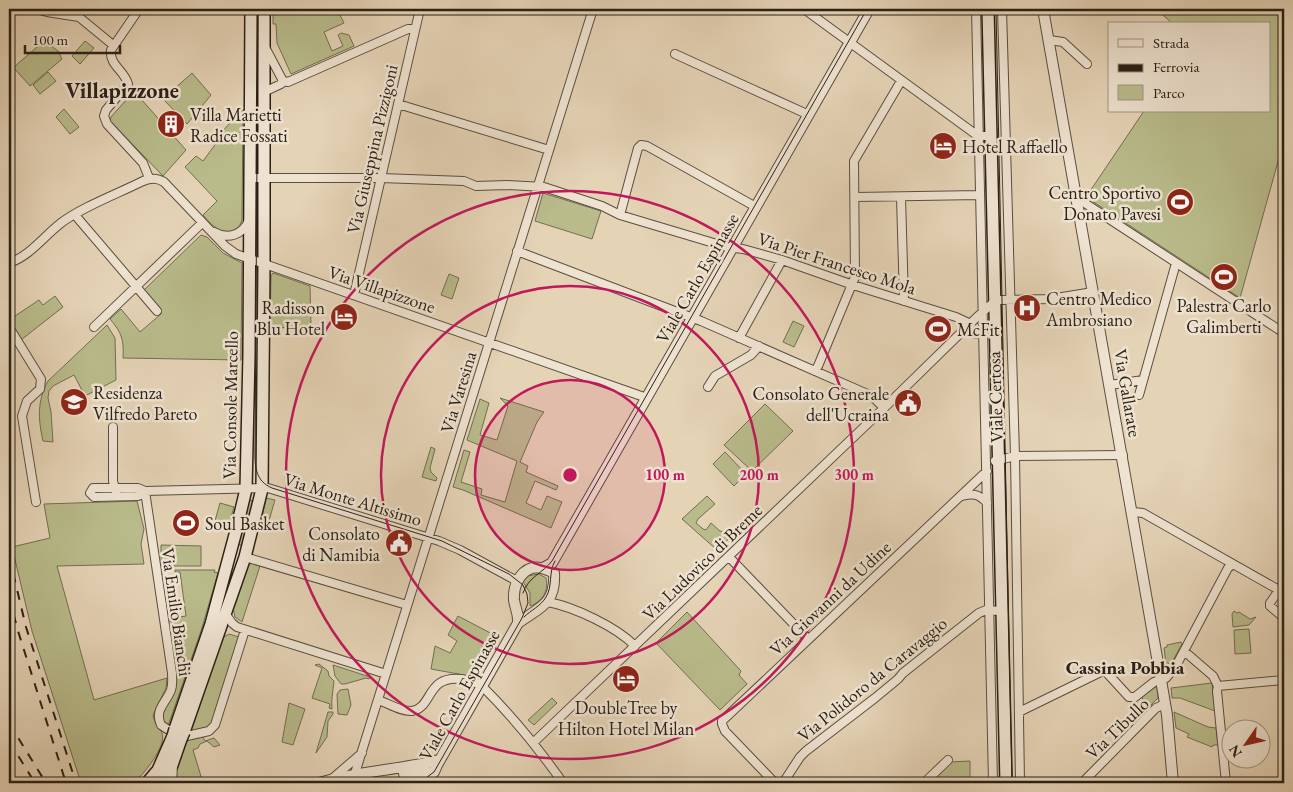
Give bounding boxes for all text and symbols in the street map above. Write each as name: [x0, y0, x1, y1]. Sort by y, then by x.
scale bar: [25, 22, 120, 54]
legend: [1108, 22, 1270, 112]
text: 100 m: [32, 30, 69, 49]
text: Strada: [1153, 33, 1189, 52]
text: Ferrovia: [1153, 57, 1200, 76]
street label: Via Giuseppina Pizzigoni: [341, 61, 403, 236]
district label: Villapizzone: [65, 76, 179, 105]
text: Parco: [1153, 83, 1185, 102]
place label: Villa Marietti Radice Fossati: [190, 103, 288, 147]
building icon: Villa Marietti Radice Fossati: [156, 109, 186, 139]
hotel icon: Hotel Raffaello: [928, 131, 958, 161]
place label: Hotel Raffaello: [962, 135, 1068, 158]
place label: Centro Sportivo Donato Pavesi: [1048, 181, 1162, 225]
sports icon: Centro Sportivo Donato Pavesi: [1165, 187, 1195, 217]
street label: Viale Carlo Espinasse: [651, 209, 743, 347]
street label: Via Pier Francesco Mola: [755, 227, 920, 300]
street label: Via Villapizzone: [325, 260, 439, 318]
sports icon: Palestra Carlo Galimberti: [1209, 262, 1239, 292]
place label: Centro Medico Ambrosiano: [1045, 287, 1152, 331]
hospital icon: Centro Medico Ambrosiano: [1012, 293, 1042, 323]
place label: Palestra Carlo Galimberti: [1176, 294, 1272, 338]
place label: Radisson Blu Hotel: [257, 296, 325, 340]
hotel icon: Radisson Blu Hotel: [329, 302, 359, 332]
sports icon: McFit: [923, 314, 953, 344]
place label: McFit: [957, 318, 1000, 341]
street label: Via Console Marcello: [217, 331, 243, 479]
street label: Via Gallarate: [1109, 347, 1147, 439]
street label: Via Varesina: [435, 348, 482, 436]
street label: Viale Certosa: [982, 350, 1008, 443]
place label: Residenza Vilfredo Pareto: [93, 381, 198, 425]
place label: Consolato Generale dell'Ucraina: [752, 382, 890, 426]
school or university icon: Residenza Vilfredo Pareto: [59, 387, 89, 417]
public building icon: Consolato Generale dell'Ucraina: [893, 388, 923, 418]
text: 100 m: [645, 465, 685, 484]
text: 200 m: [739, 465, 779, 484]
text: 300 m: [834, 465, 874, 484]
centre of rings: [561, 466, 579, 484]
street label: Via Monte Altissimo: [281, 467, 425, 531]
street label: Via Ludovico di Breme: [637, 499, 767, 625]
sports icon: Soul Basket: [171, 508, 201, 538]
place label: Soul Basket: [205, 512, 285, 535]
place label: Consolato di Namibia: [302, 522, 381, 566]
public building icon: Consolato di Namibia: [384, 528, 414, 558]
street label: Via Giovanni da Udine: [764, 536, 896, 660]
street label: Via Emilio Bianchi: [157, 546, 197, 678]
street label: Via Polidoro da Caravaggio: [792, 611, 952, 747]
street label: Viale Carlo Espinasse: [414, 626, 504, 764]
district label: Cassina Pobbia: [1066, 655, 1185, 680]
hotel icon: DoubleTree by Hilton Hotel Milan: [611, 664, 641, 694]
street label: Via Tibullo: [1080, 692, 1154, 764]
place label: DoubleTree by Hilton Hotel Milan: [558, 696, 695, 740]
north arrow: [1220, 720, 1270, 770]
text: N: [1224, 741, 1246, 761]

